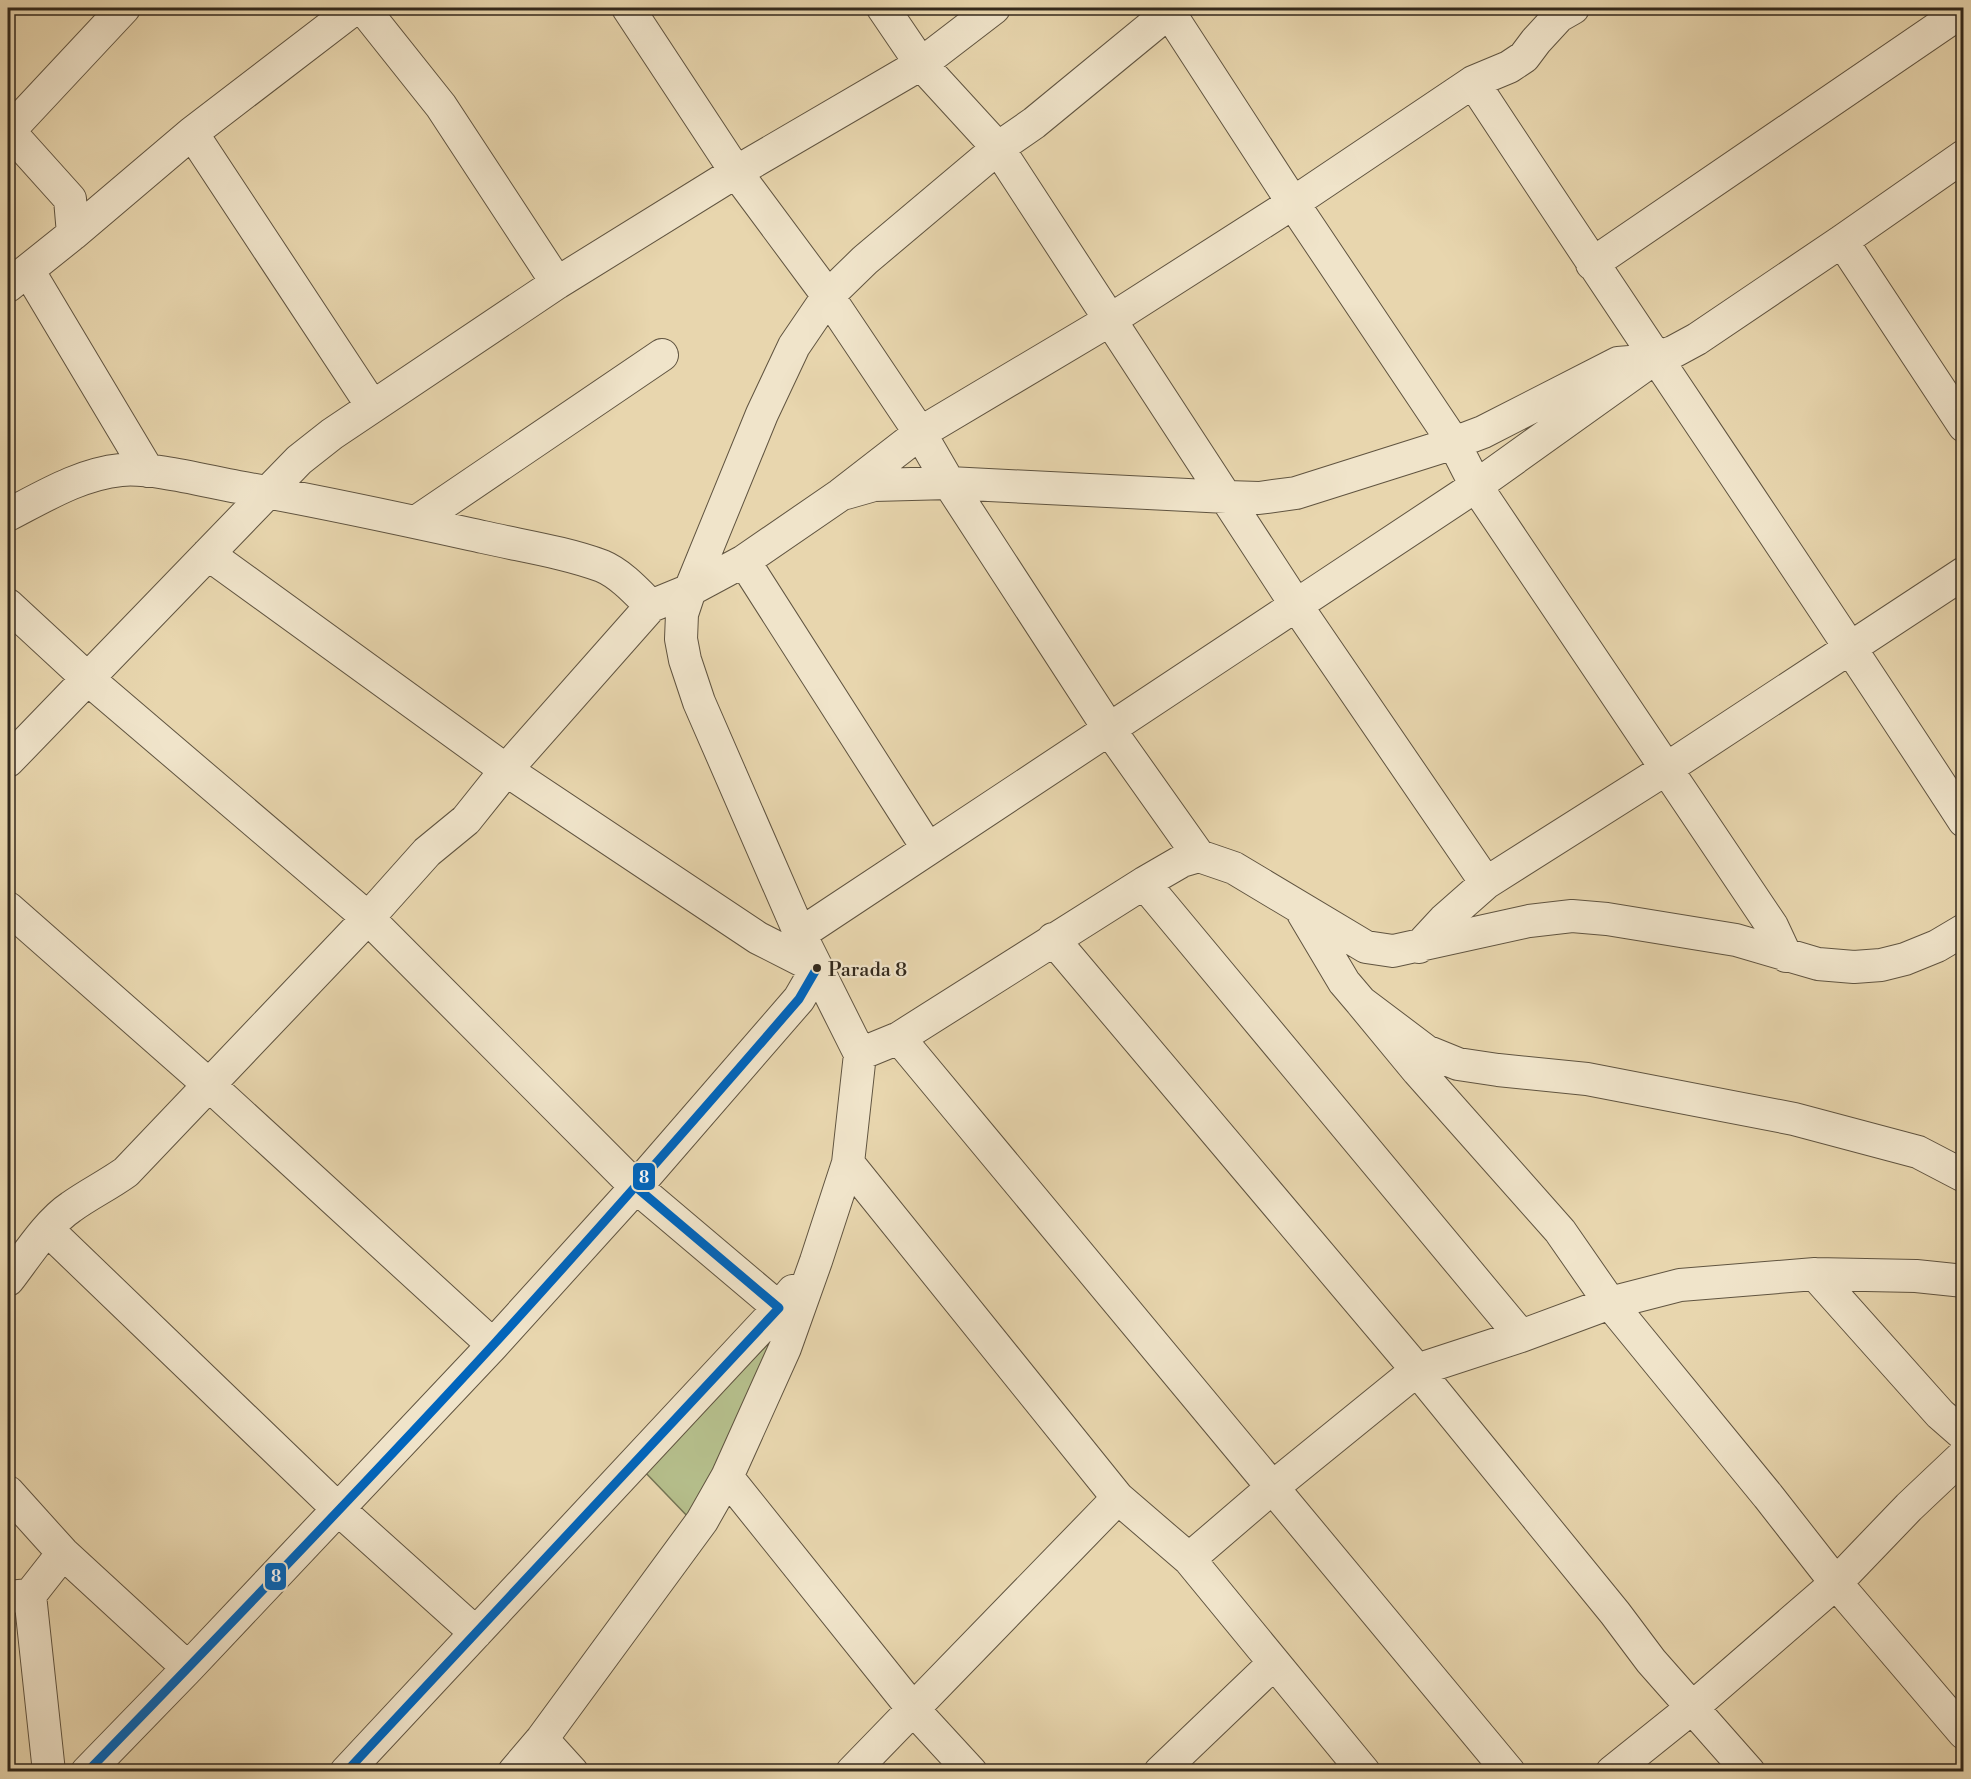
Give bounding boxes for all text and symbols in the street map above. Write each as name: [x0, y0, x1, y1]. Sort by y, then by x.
place label: Parada 8: [828, 958, 907, 983]
marker: Parada 8: [811, 962, 823, 974]
line badge: 8: [632, 1162, 656, 1191]
text: 8: [639, 1168, 649, 1188]
line badge: 8: [264, 1562, 287, 1591]
text: 8: [271, 1567, 281, 1587]

